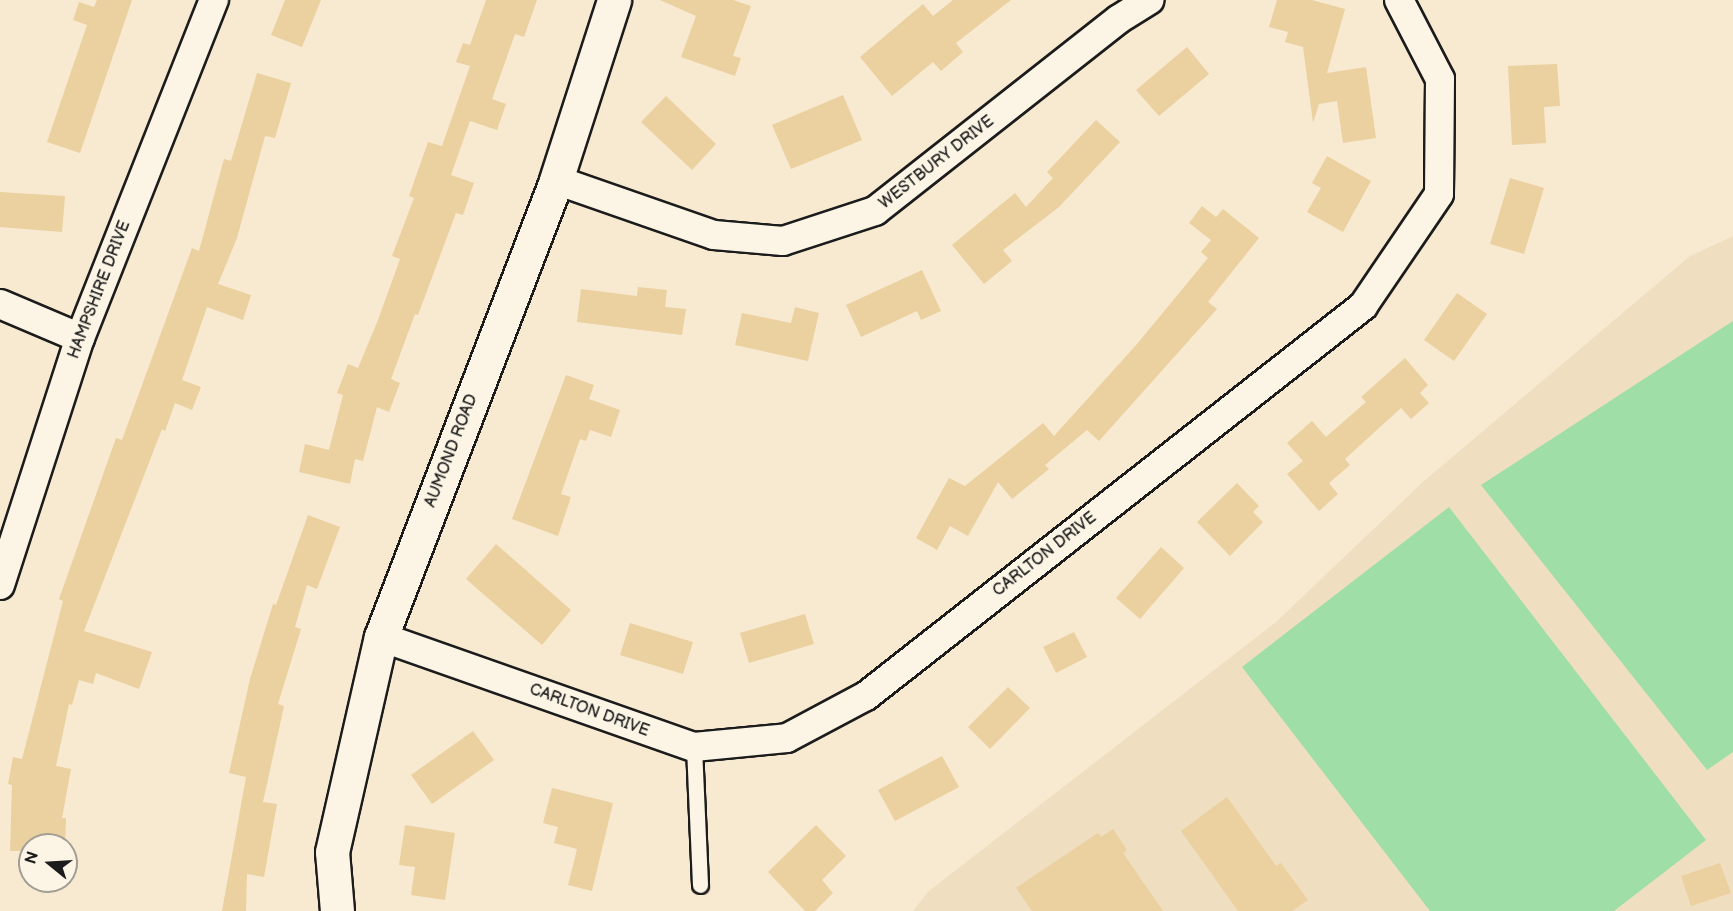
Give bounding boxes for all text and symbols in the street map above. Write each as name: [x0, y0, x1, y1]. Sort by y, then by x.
street label: WESTBURY DRIVE: [876, 112, 998, 214]
street label: HAMPSHIRE DRIVE: [65, 218, 135, 362]
street label: AUMOND ROAD: [422, 392, 482, 510]
street label: CARLTON DRIVE: [989, 509, 1101, 601]
street label: CARLTON DRIVE: [527, 680, 651, 742]
north arrow: [18, 833, 78, 893]
text: N: [21, 849, 43, 867]

